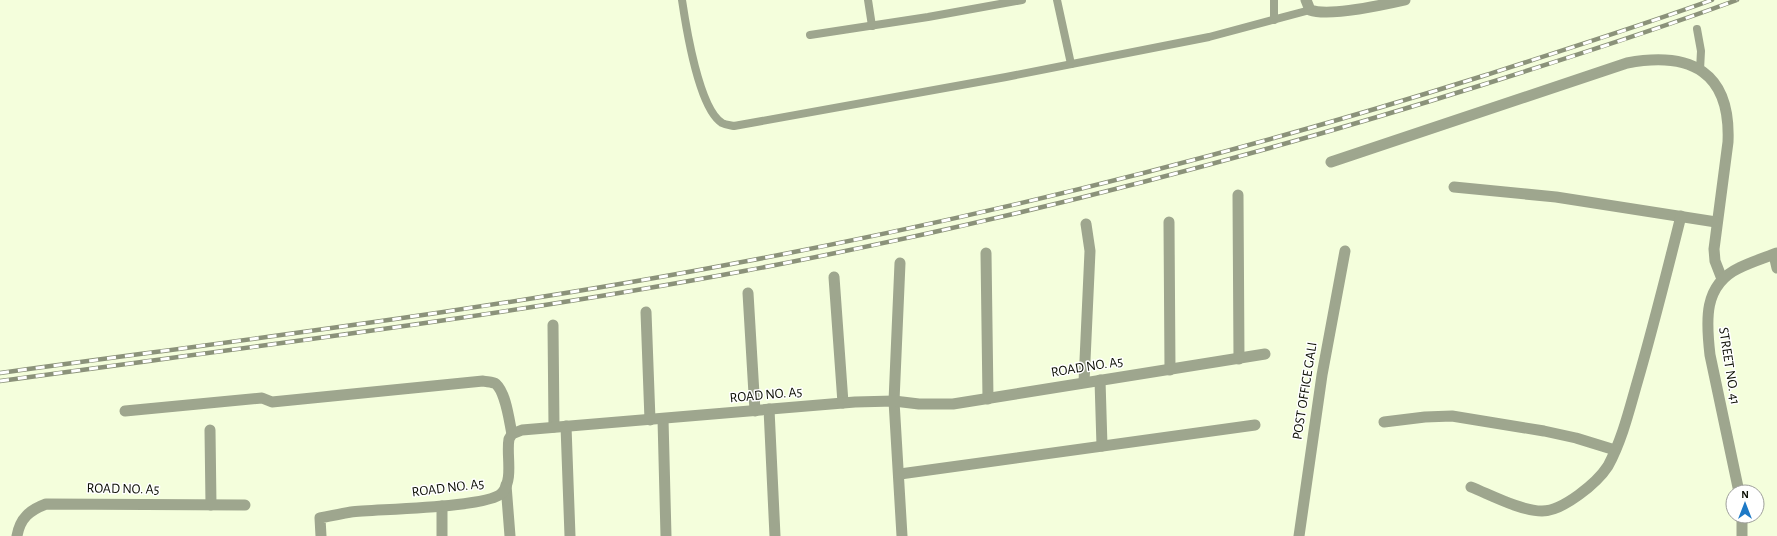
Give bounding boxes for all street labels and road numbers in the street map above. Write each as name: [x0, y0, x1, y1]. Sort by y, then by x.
street label: STREET NO. 41: [1716, 326, 1742, 406]
street label: POST OFFICE GALI: [1290, 341, 1320, 441]
street label: ROAD NO. A5: [1050, 354, 1124, 380]
street label: ROAD NO. A5: [729, 385, 803, 405]
street label: ROAD NO. A5: [411, 477, 485, 499]
street label: ROAD NO. A5: [86, 481, 160, 497]

